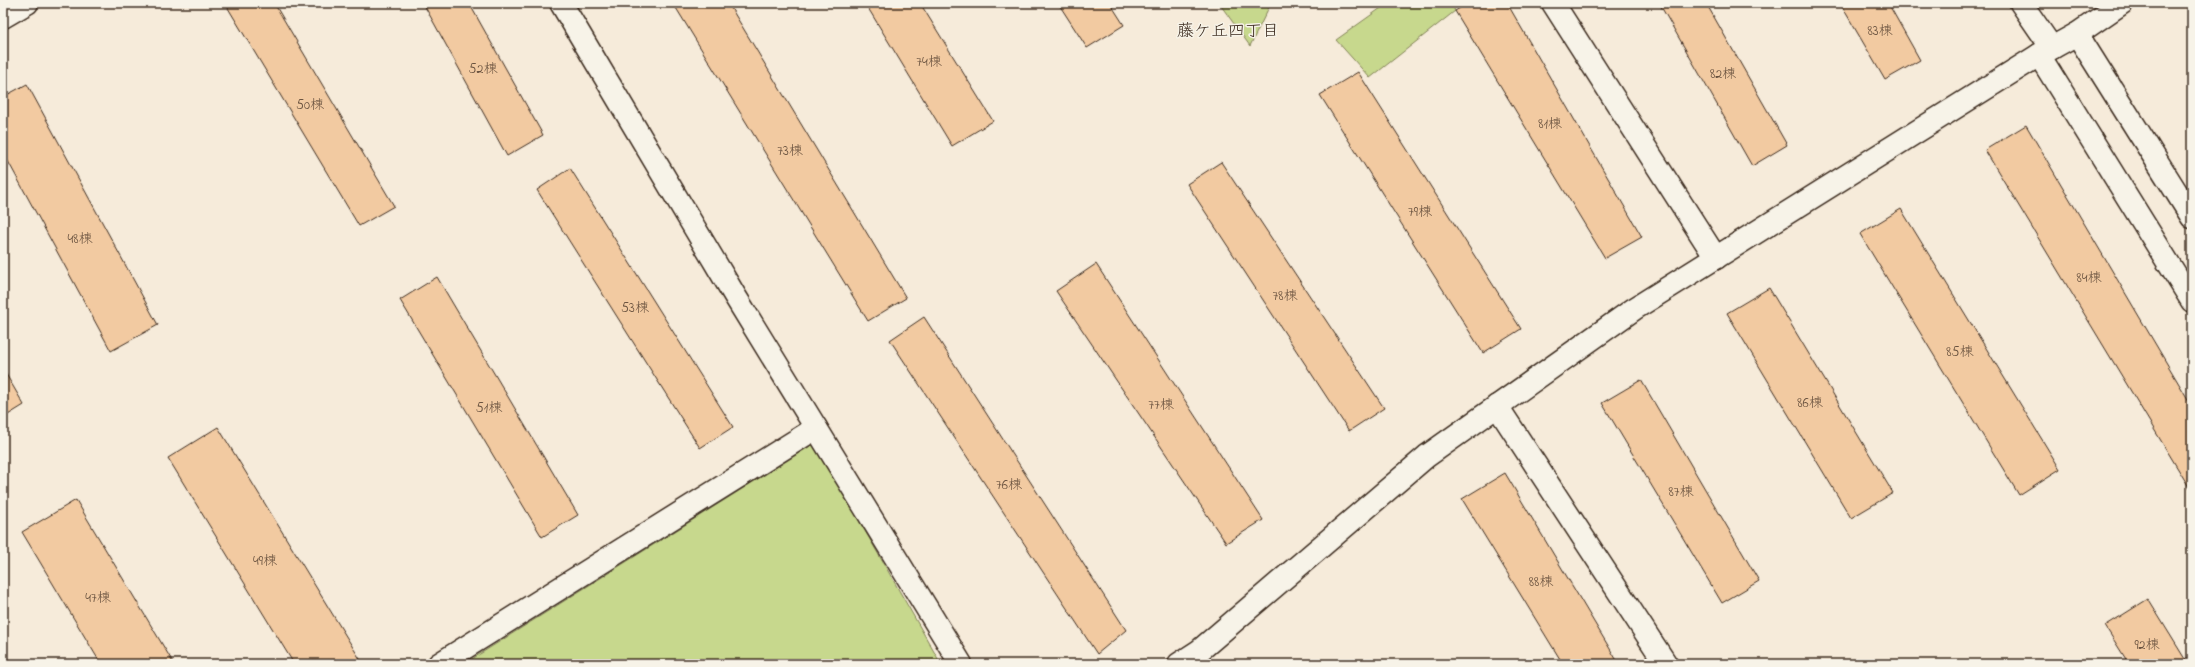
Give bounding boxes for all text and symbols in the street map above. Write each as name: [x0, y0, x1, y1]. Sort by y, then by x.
district label: 藤ケ丘四丁目: [1177, 19, 1279, 44]
house number: 83棟: [1867, 21, 1894, 42]
house number: 74棟: [916, 52, 943, 73]
house number: 52棟: [469, 59, 498, 80]
house number: 82棟: [1710, 64, 1737, 85]
house number: 50棟: [296, 95, 325, 116]
house number: 81棟: [1538, 114, 1563, 135]
house number: 73棟: [777, 141, 804, 162]
house number: 79棟: [1408, 202, 1433, 223]
house number: 48棟: [67, 229, 94, 250]
house number: 84棟: [2076, 268, 2103, 289]
house number: 78棟: [1272, 286, 1299, 307]
house number: 53棟: [621, 298, 650, 319]
house number: 85棟: [1946, 342, 1975, 363]
house number: 86棟: [1797, 393, 1824, 414]
house number: 77棟: [1148, 395, 1175, 416]
house number: 51棟: [476, 398, 503, 419]
house number: 76棟: [996, 475, 1023, 496]
house number: 87棟: [1668, 482, 1695, 503]
house number: 49棟: [253, 551, 278, 572]
house number: 88棟: [1529, 572, 1554, 593]
house number: 47棟: [85, 588, 112, 609]
house number: 92棟: [2134, 635, 2161, 656]

